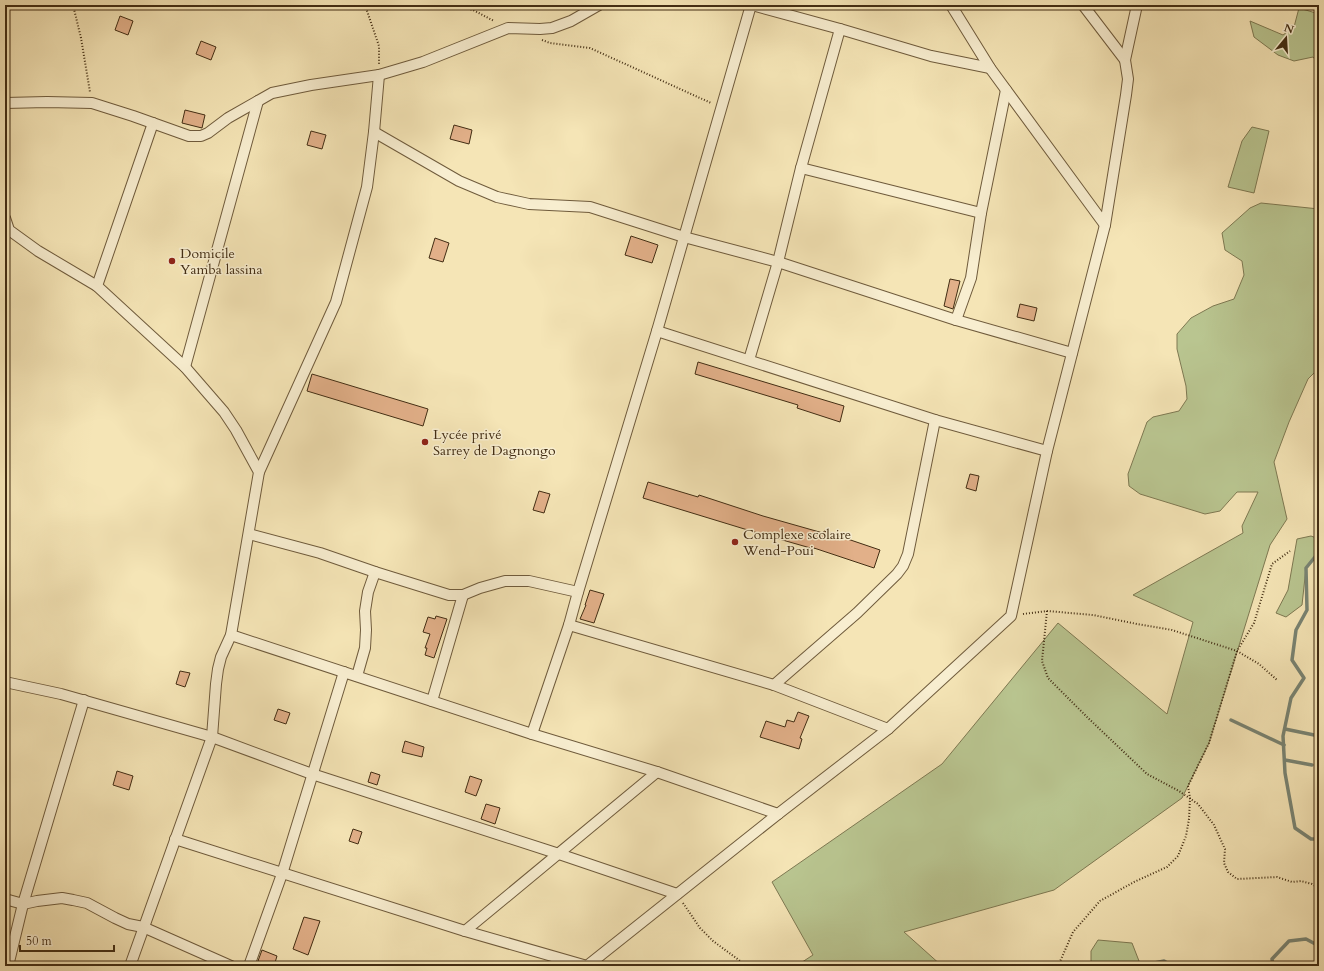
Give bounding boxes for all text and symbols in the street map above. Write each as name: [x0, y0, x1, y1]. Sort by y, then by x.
north arrow: [1266, 18, 1306, 58]
text: N: [1282, 20, 1296, 38]
place label: Domicile Yamba lassina: [180, 244, 263, 279]
marker: Domicile Yamba lassina: [167, 256, 177, 266]
place label: Lycée privé Sarrey de Dagnongo: [433, 425, 556, 460]
marker: Lycée privé Sarrey de Dagnongo: [420, 437, 430, 447]
place label: Complexe scolaire Wend-Poui: [742, 525, 851, 560]
marker: Complexe scolaire Wend-Poui: [730, 537, 740, 547]
scale bar: [20, 927, 114, 953]
text: 50 m: [26, 933, 53, 949]

